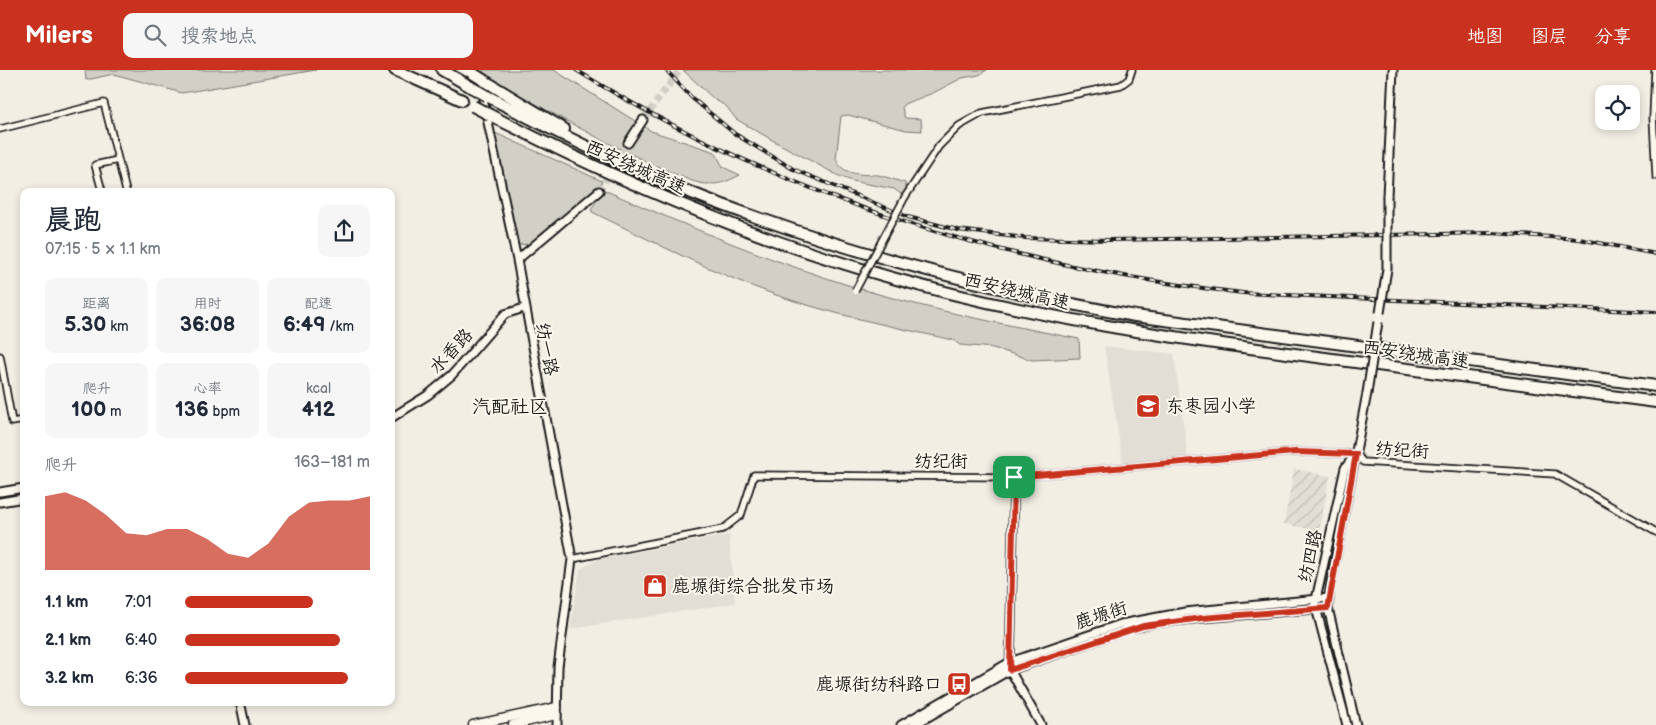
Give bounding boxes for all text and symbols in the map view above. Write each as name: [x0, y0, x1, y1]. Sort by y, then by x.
search box: [123, 13, 473, 58]
text: Milers: [25, 21, 93, 50]
icon: search: [141, 21, 169, 49]
text: 搜索地点: [181, 25, 257, 48]
text: 地图: [1467, 26, 1503, 47]
text: 图层: [1531, 26, 1567, 47]
text: 分享: [1595, 26, 1631, 47]
map controls: [1595, 85, 1640, 130]
button: locate: [1595, 85, 1640, 130]
street label: 西安绕城高速: [582, 136, 689, 199]
text: 晨跑: [45, 204, 101, 237]
button: share: [318, 205, 370, 257]
text: 07:15 · 5 × 1.1 km: [45, 240, 161, 259]
street label: 西安绕城高速: [962, 269, 1072, 314]
text: 距离: [83, 295, 111, 312]
text: 用时: [194, 295, 222, 312]
text: 配速: [305, 295, 333, 312]
text: 5.30: [64, 312, 106, 337]
text: 36:08: [180, 312, 235, 337]
text: 6:49: [283, 312, 325, 337]
text: km: [106, 318, 129, 335]
text: /km: [325, 318, 354, 335]
street label: 纺一路: [531, 321, 562, 378]
street label: 水香路: [425, 324, 477, 378]
street label: 西安绕城高速: [1361, 337, 1471, 372]
text: 爬升: [83, 380, 111, 397]
text: 心率: [194, 380, 222, 397]
text: kcal: [306, 380, 331, 397]
school or university icon: 东枣园小学: [1135, 393, 1161, 419]
district label: 汽配社区: [472, 396, 548, 419]
place label: 东枣园小学: [1166, 396, 1256, 417]
text: 100: [71, 397, 106, 422]
text: 136: [175, 397, 209, 422]
text: 412: [302, 397, 335, 422]
text: m: [106, 403, 122, 420]
text: bpm: [209, 403, 240, 420]
street label: 纺纪街: [1374, 439, 1429, 462]
street label: 纺纪街: [914, 451, 968, 472]
text: 163–181 m: [294, 453, 370, 472]
text: 爬升: [45, 456, 77, 475]
pin: [993, 456, 1035, 498]
icon: arrive: [1000, 463, 1028, 491]
street label: 纺四路: [1295, 528, 1326, 585]
shop icon: 鹿塬街综合批发市场: [642, 573, 668, 599]
place label: 鹿塬街综合批发市场: [672, 576, 834, 597]
text: 1.1 km: [45, 593, 88, 612]
text: 7:01: [125, 593, 152, 612]
street label: 鹿塬街: [1072, 598, 1130, 633]
text: 2.1 km: [45, 631, 91, 650]
text: 6:40: [125, 631, 157, 650]
text: 3.2 km: [45, 669, 94, 688]
text: 6:36: [125, 669, 158, 688]
bus stop icon: 鹿塬街纺科路口: [946, 671, 972, 697]
place label: 鹿塬街纺科路口: [816, 674, 942, 695]

